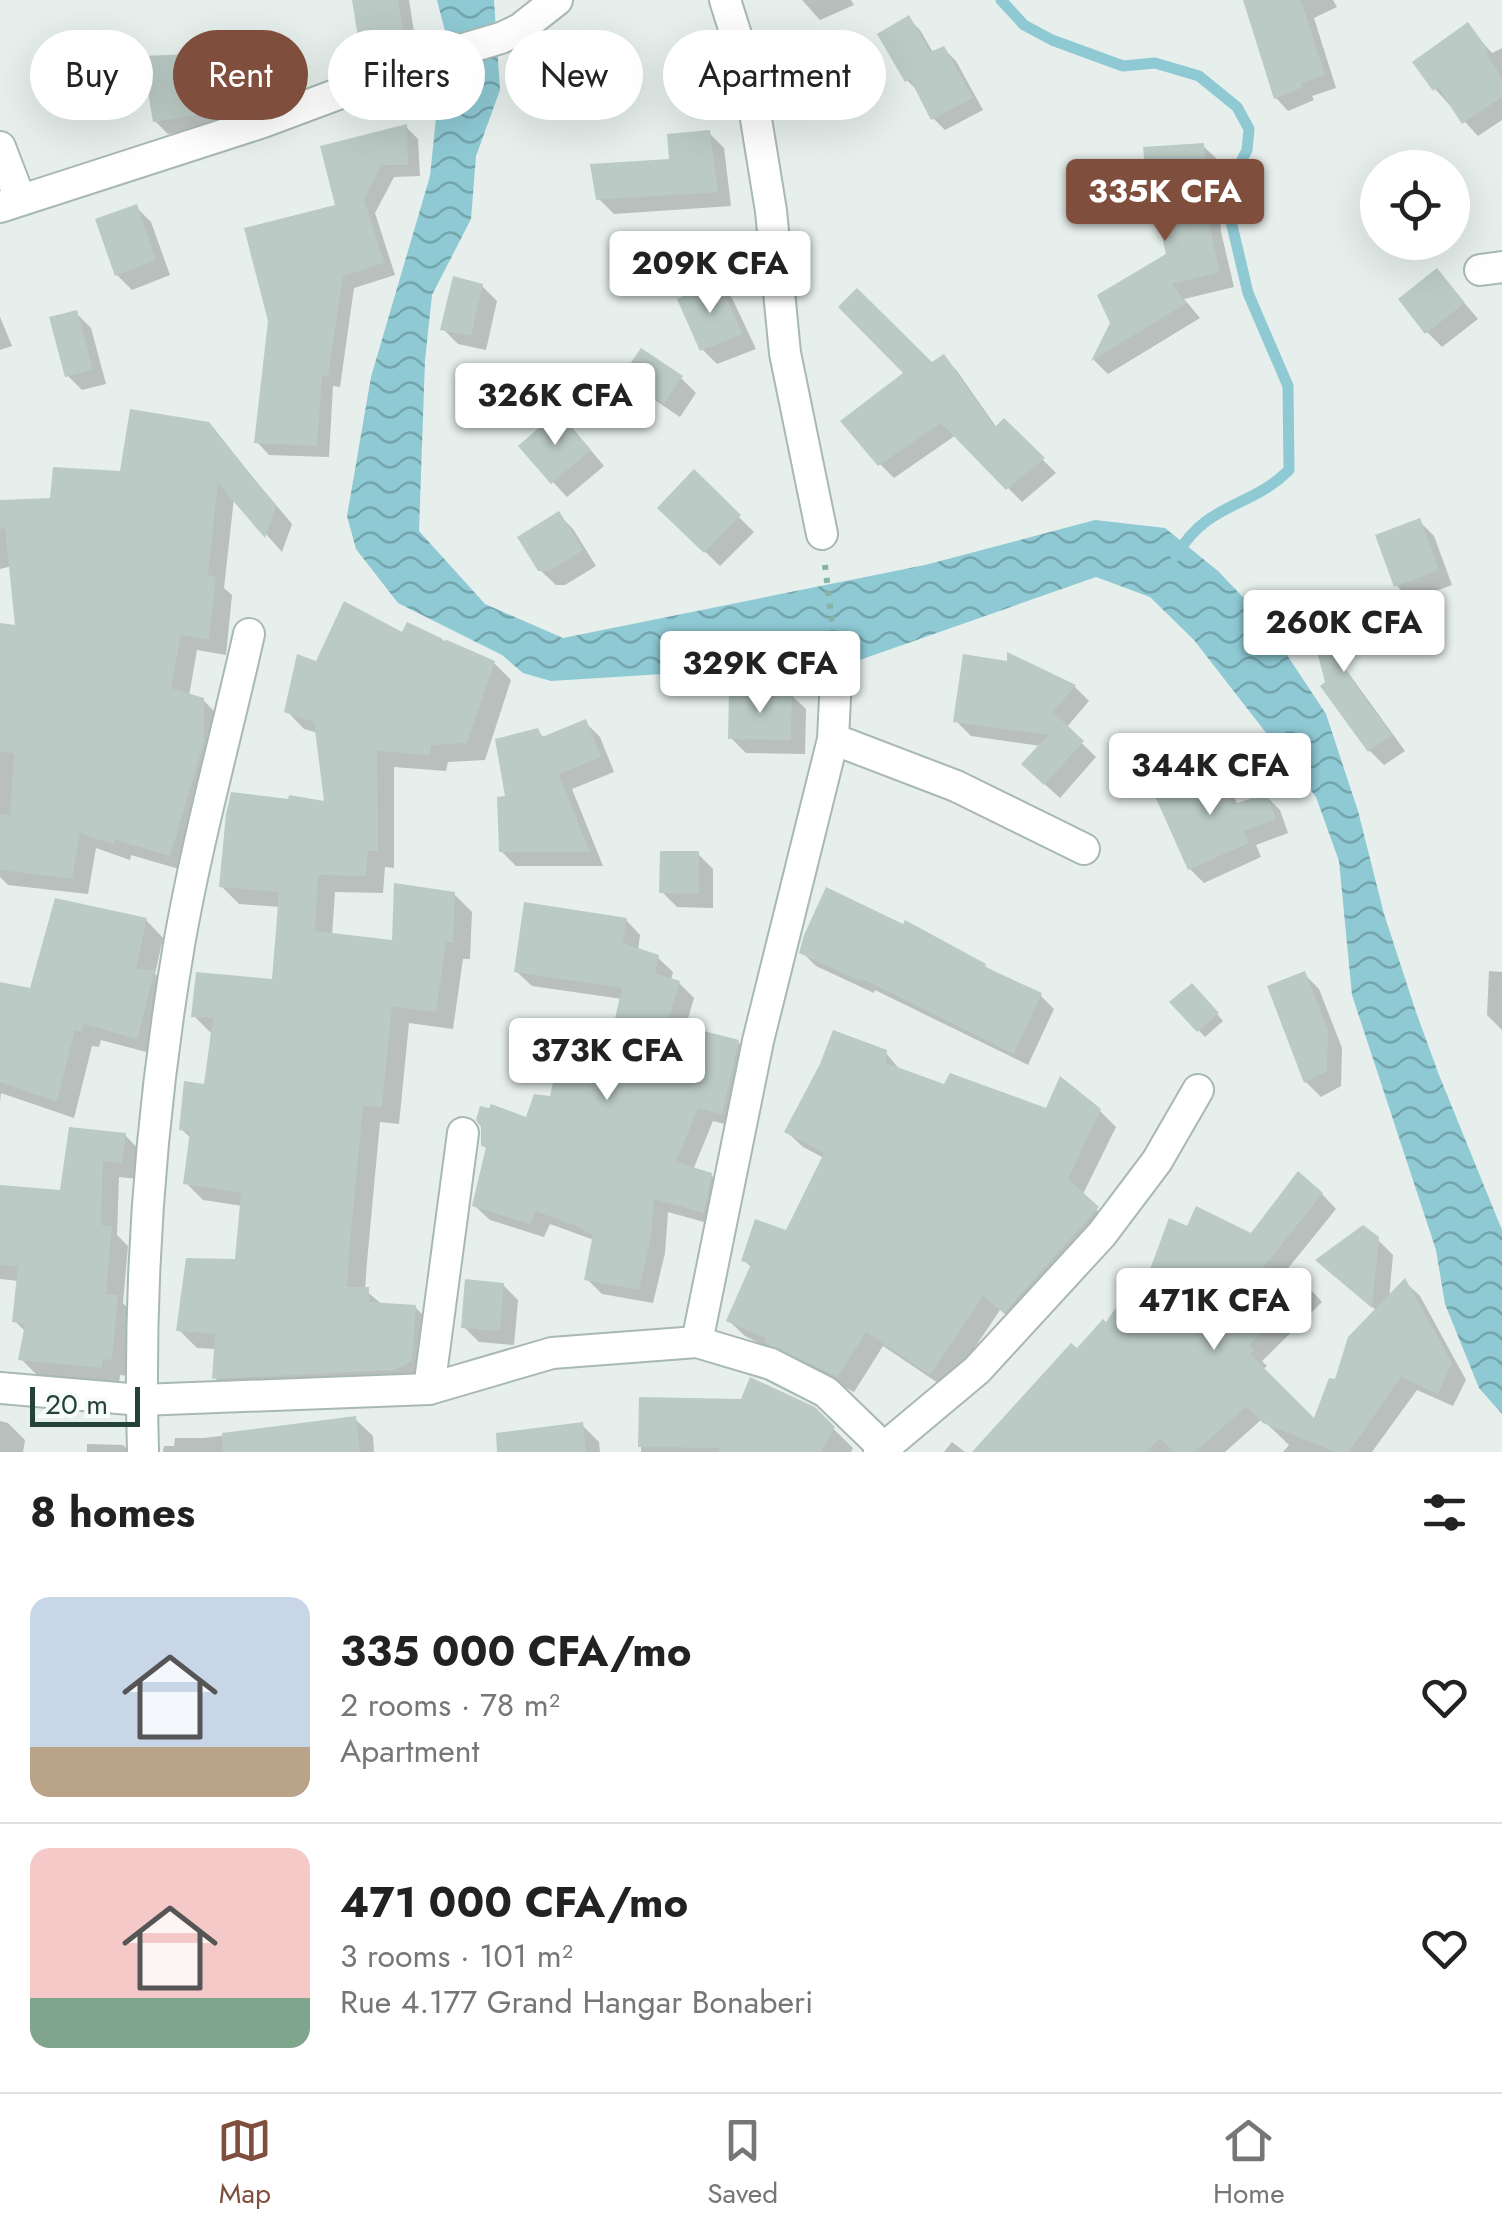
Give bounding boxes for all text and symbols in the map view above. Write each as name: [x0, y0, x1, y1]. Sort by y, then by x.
chip: Buy: [30, 30, 153, 120]
chip: Rent: [173, 30, 308, 120]
chip: Filters: [328, 30, 485, 120]
chip: New: [505, 30, 643, 120]
chip: Apartment: [663, 30, 886, 120]
map controls: [1360, 150, 1470, 260]
button: locate: [1360, 150, 1470, 260]
pin: 335K CFA: [1062, 159, 1268, 244]
text: 335K CFA: [1088, 168, 1242, 214]
pin: 209K CFA: [607, 231, 813, 316]
text: 209K CFA: [632, 240, 788, 286]
pin: 326K CFA: [452, 363, 658, 448]
text: 326K CFA: [477, 372, 633, 418]
pin: 260K CFA: [1241, 590, 1447, 675]
text: 260K CFA: [1266, 599, 1422, 645]
pin: 329K CFA: [657, 631, 863, 716]
text: 329K CFA: [682, 640, 838, 686]
pin: 344K CFA: [1107, 733, 1313, 818]
text: 344K CFA: [1131, 742, 1289, 788]
pin: 373K CFA: [504, 1018, 710, 1103]
text: 373K CFA: [531, 1027, 683, 1073]
pin: 471K CFA: [1111, 1268, 1317, 1353]
text: 471K CFA: [1138, 1277, 1290, 1323]
scale bar: [30, 1382, 140, 1426]
text: 20 m: [45, 1384, 108, 1425]
text: 8 homes: [30, 1482, 195, 1543]
icon: filters: [1417, 1485, 1472, 1540]
text: 335 000 CFA/mo: [340, 1621, 692, 1682]
icon: home: [110, 1637, 230, 1757]
icon: heart: [1417, 1670, 1472, 1725]
text: 2 rooms · 78 m²: [340, 1682, 560, 1728]
text: Apartment: [340, 1728, 479, 1774]
text: 471 000 CFA/mo: [340, 1872, 688, 1933]
icon: home: [110, 1888, 230, 2008]
icon: heart: [1417, 1921, 1472, 1976]
text: 3 rooms · 101 m²: [340, 1933, 573, 1979]
text: Rue 4.177 Grand Hangar Bonaberi: [340, 1979, 813, 2025]
tab: Map: [217, 2113, 272, 2214]
tab: Saved: [707, 2113, 778, 2214]
tab: Home: [1213, 2113, 1285, 2214]

